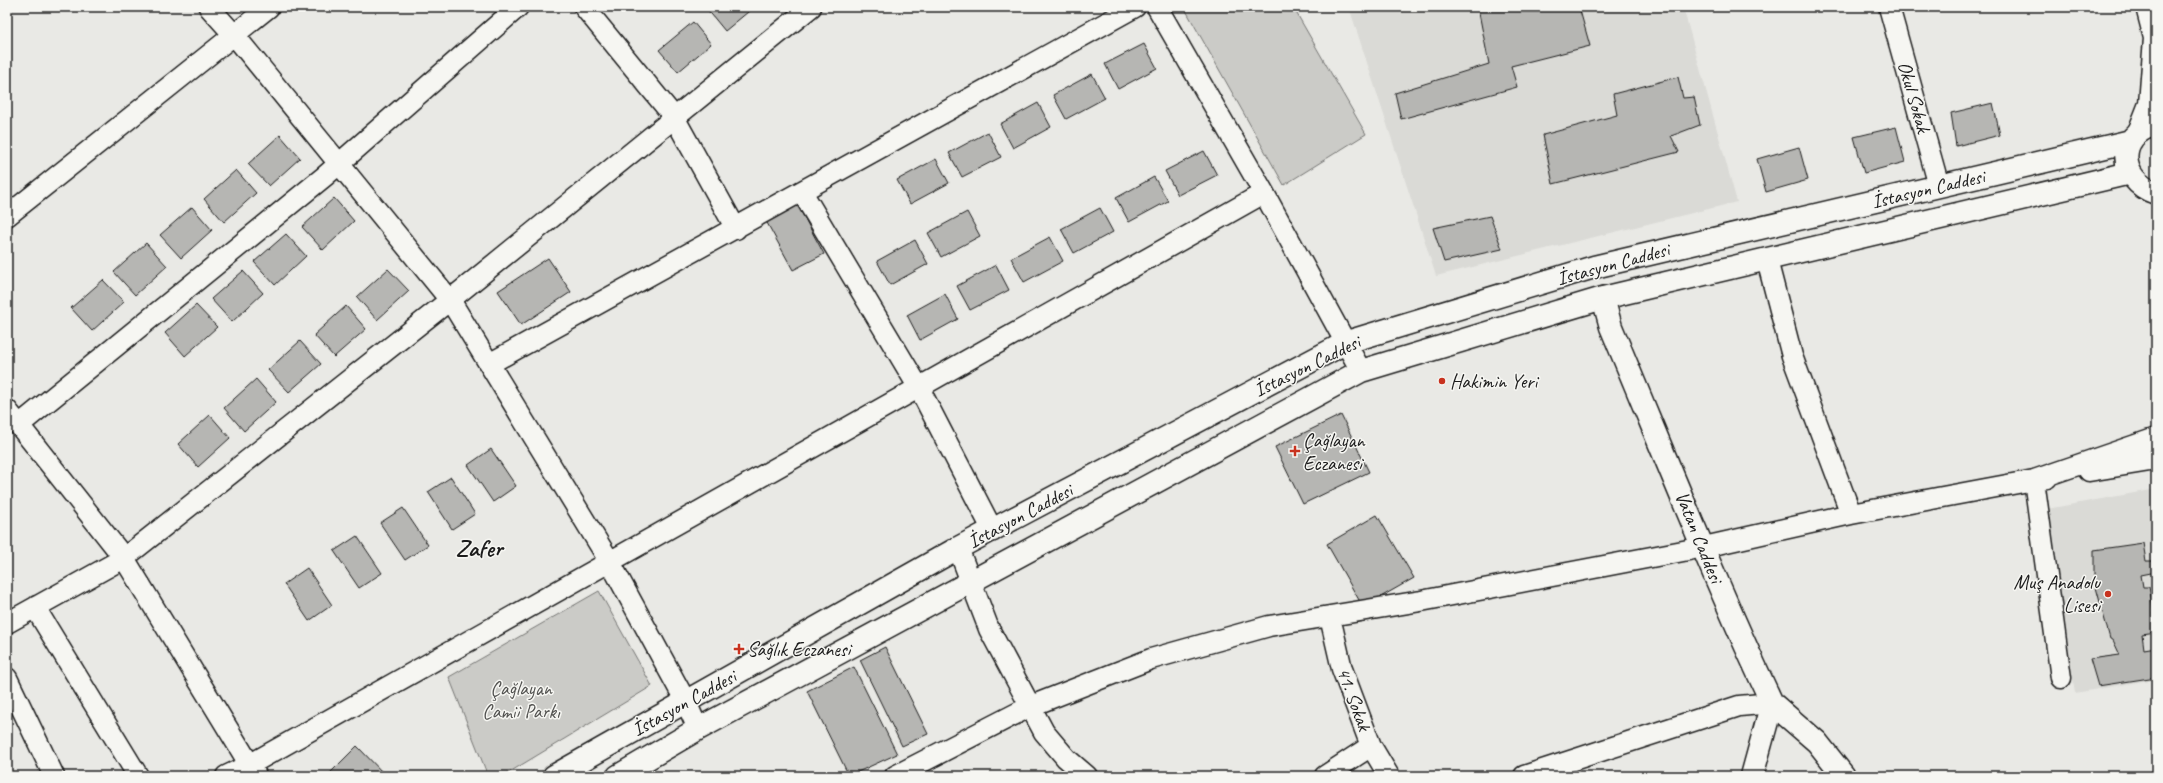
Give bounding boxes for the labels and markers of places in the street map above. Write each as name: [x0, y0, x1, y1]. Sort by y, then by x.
place label: Hakimin Yeri: [1450, 369, 1539, 394]
marker: Hakimin Yeri: [1437, 376, 1447, 386]
place label: Çağlayan Eczanesi: [1303, 428, 1365, 476]
marker: Çağlayan Eczanesi: [1290, 446, 1300, 456]
place label: Muş Anadolu Lisesi: [2013, 570, 2102, 618]
marker: Muş Anadolu Lisesi: [2103, 589, 2113, 599]
place label: Sağlık Eczanesi: [747, 637, 853, 662]
marker: Sağlık Eczanesi: [734, 644, 744, 654]

